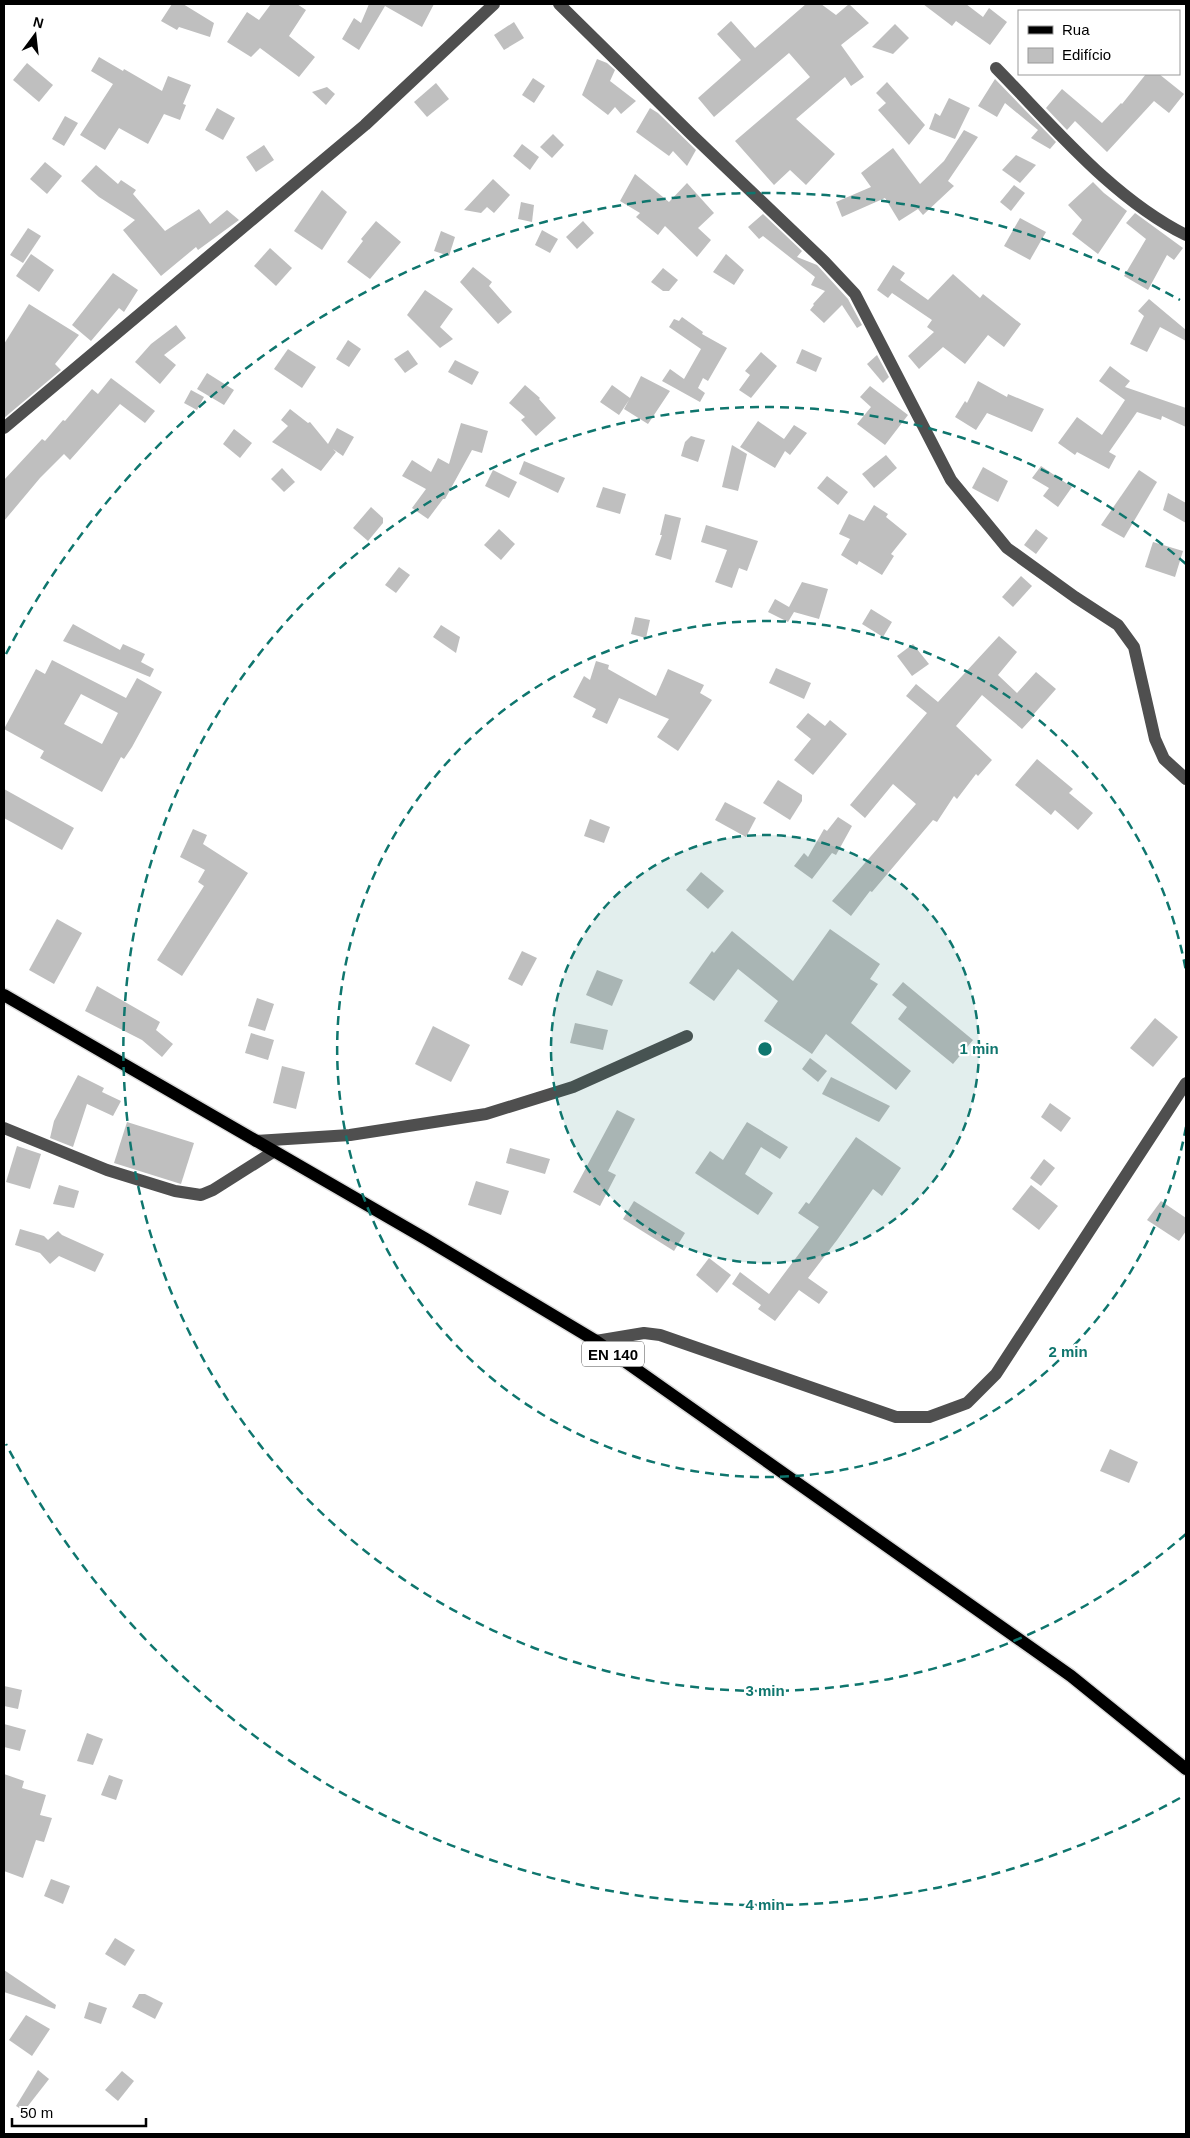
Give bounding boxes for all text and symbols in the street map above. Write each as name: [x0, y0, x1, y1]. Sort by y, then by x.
north arrow: [10, 10, 60, 60]
legend: [1018, 10, 1180, 75]
text: N: [31, 13, 45, 31]
text: Rua: [1062, 21, 1090, 38]
text: Edifício: [1062, 46, 1111, 63]
centre of rings: [756, 1040, 774, 1058]
text: 1 min: [959, 1040, 999, 1057]
road number: EN 140: [582, 1342, 644, 1366]
text: 2 min: [1048, 1343, 1088, 1360]
text: 3 min: [745, 1682, 785, 1699]
text: 4 min: [745, 1896, 785, 1913]
scale bar: [12, 2096, 146, 2128]
text: 50 m: [20, 2104, 53, 2121]

